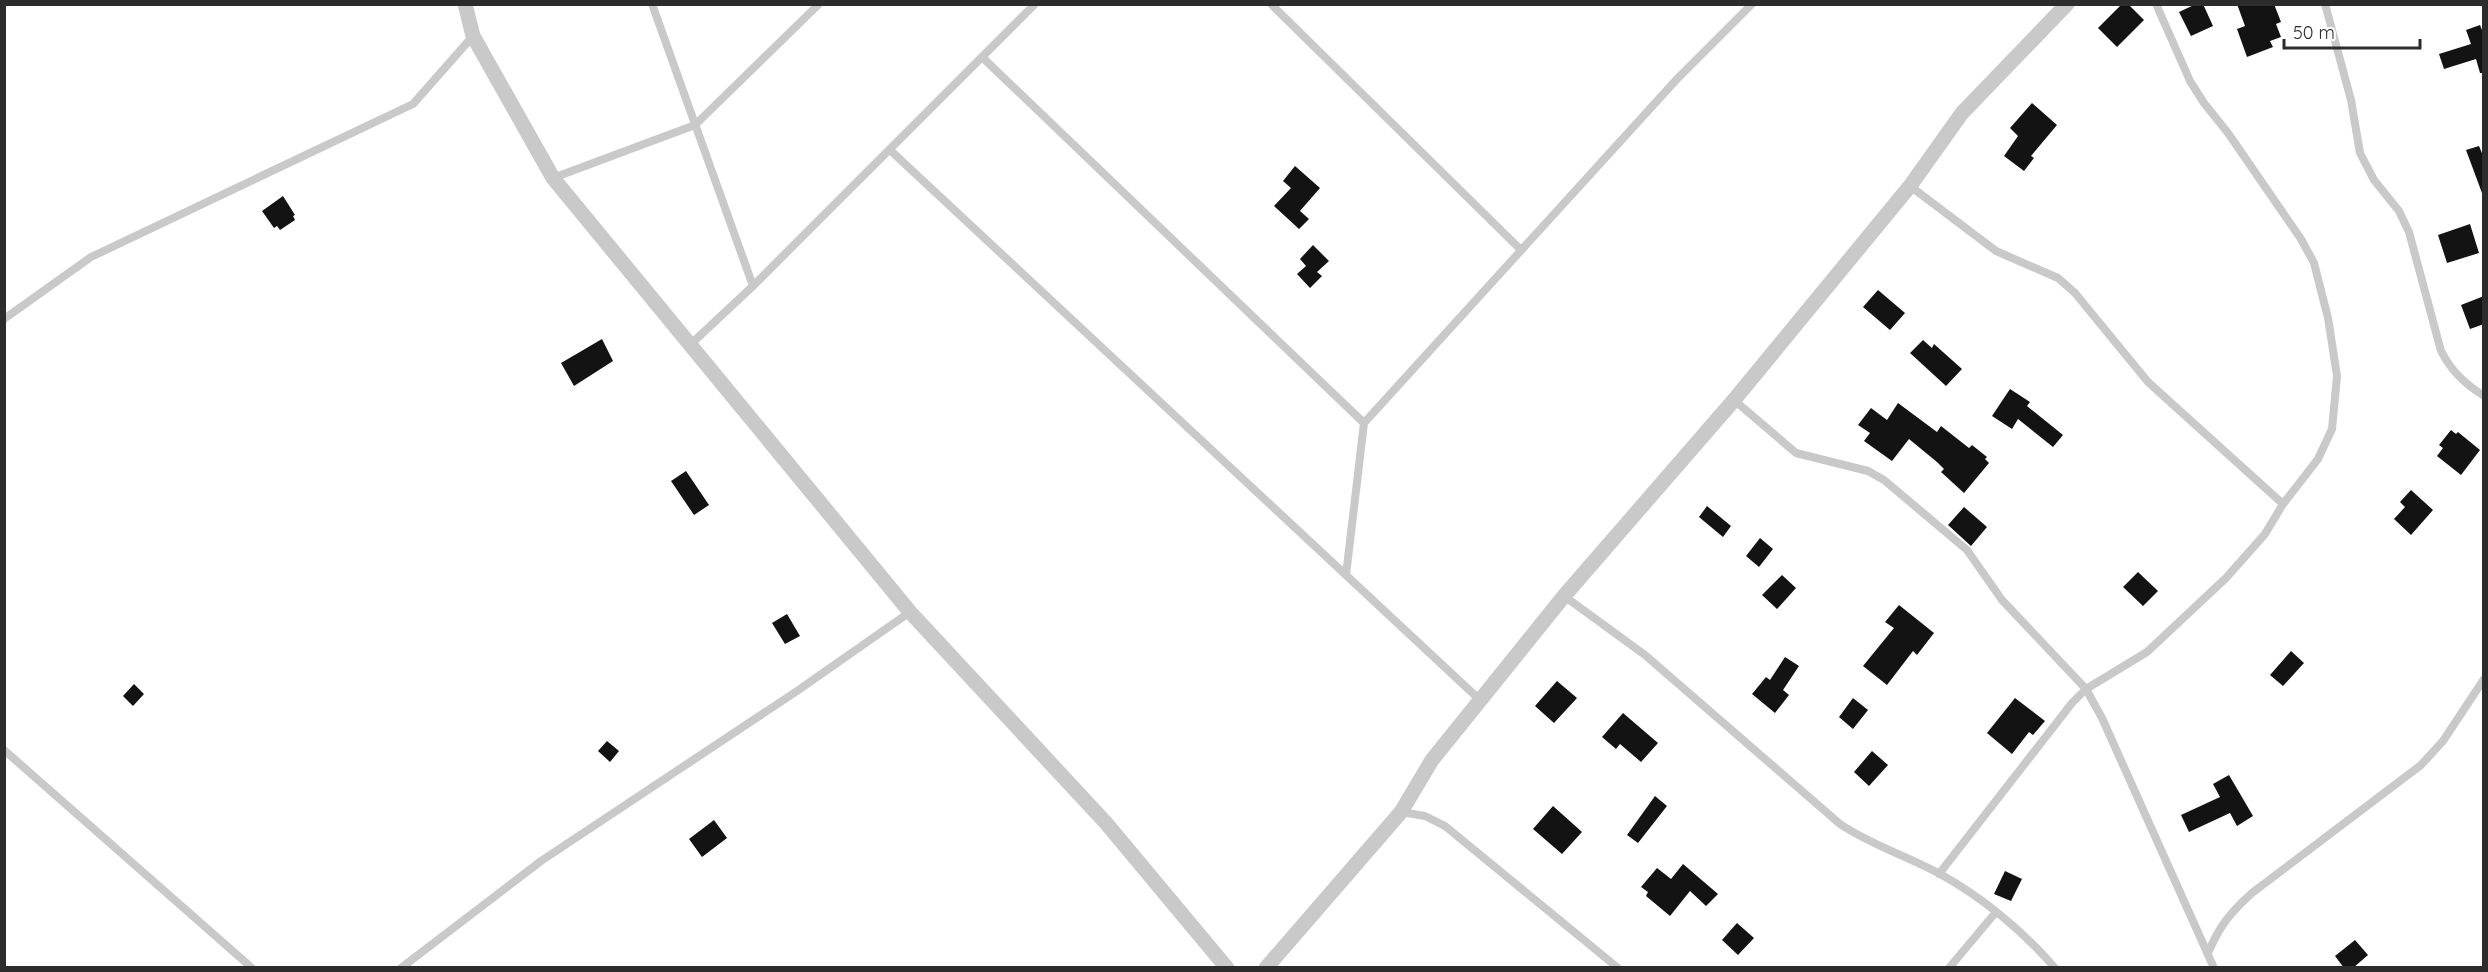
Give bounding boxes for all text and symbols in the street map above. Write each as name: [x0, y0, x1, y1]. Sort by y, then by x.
scale bar: [2284, 12, 2420, 50]
text: 50 m: [2293, 21, 2335, 44]

